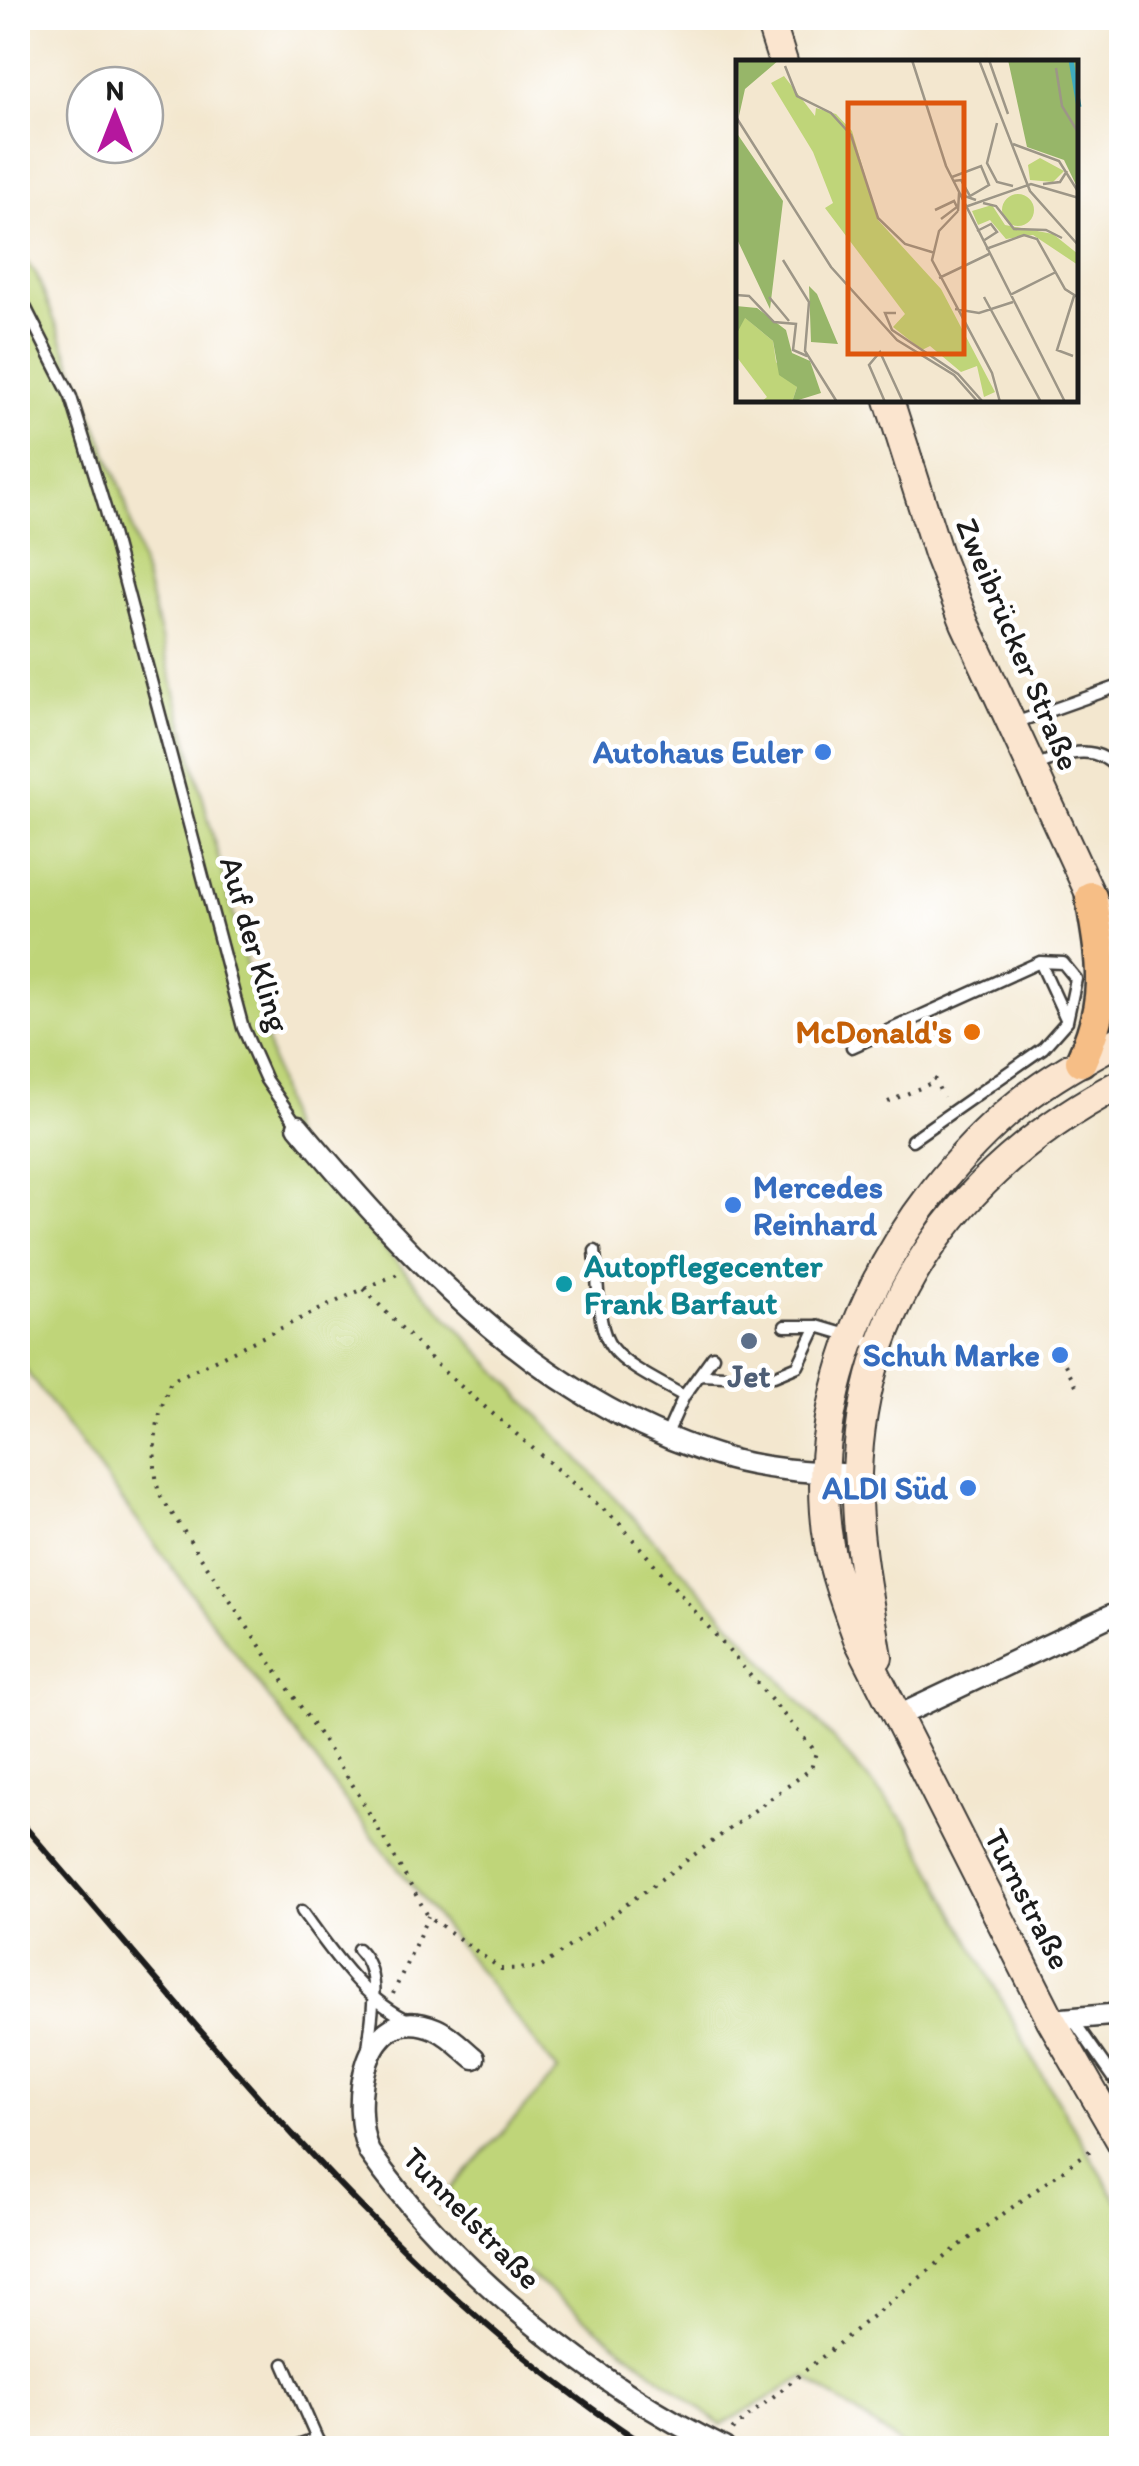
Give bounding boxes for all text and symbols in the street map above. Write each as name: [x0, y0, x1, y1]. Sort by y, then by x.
inset map: [736, 60, 1079, 402]
north arrow: [65, 65, 165, 165]
text: N: [106, 73, 124, 107]
street label: Zweibrücker Straße: [948, 512, 1088, 776]
place label: Autohaus Euler: [592, 733, 804, 771]
marker: Autohaus Euler: [812, 741, 834, 763]
street label: Auf der Kling: [212, 852, 298, 1036]
place label: McDonald's: [795, 1013, 952, 1051]
marker: McDonald's: [961, 1021, 983, 1043]
place label: Mercedes Reinhard: [753, 1168, 883, 1243]
marker: Mercedes Reinhard: [722, 1194, 744, 1216]
place label: Autopflegecenter Frank Barfaut: [583, 1247, 824, 1322]
marker: Autopflegecenter Frank Barfaut: [553, 1273, 575, 1295]
marker: Jet: [738, 1330, 760, 1352]
place label: Schuh Marke: [863, 1336, 1040, 1374]
marker: Schuh Marke: [1049, 1344, 1071, 1366]
place label: Jet: [727, 1357, 770, 1395]
place label: ALDI Süd: [821, 1469, 948, 1507]
marker: ALDI Süd: [957, 1477, 979, 1499]
street label: Turnstraße: [976, 1822, 1080, 1976]
street label: Tunnelstraße: [395, 2139, 549, 2297]

